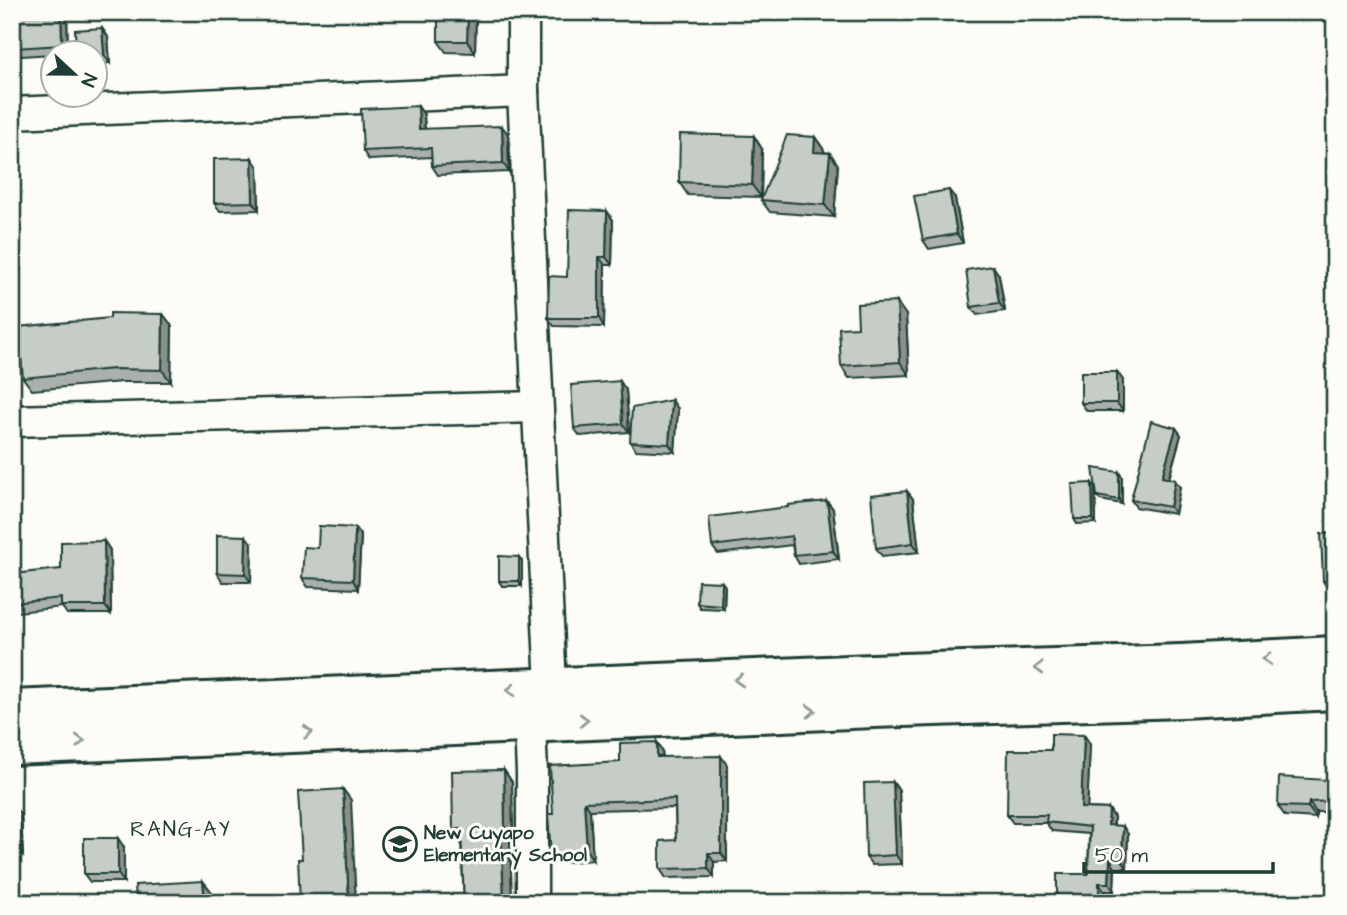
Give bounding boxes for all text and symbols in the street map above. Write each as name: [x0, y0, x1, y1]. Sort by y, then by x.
north arrow: [38, 38, 108, 108]
text: N: [74, 69, 103, 90]
one-way arrow: [1261, 652, 1272, 667]
one-way arrow: [1034, 661, 1045, 676]
one-way arrow: [733, 673, 744, 688]
one-way arrow: [505, 682, 516, 697]
one-way arrow: [806, 703, 817, 718]
one-way arrow: [579, 713, 590, 728]
one-way arrow: [302, 724, 313, 739]
one-way arrow: [75, 734, 86, 749]
district label: RANG-AY: [130, 815, 232, 844]
place label: New Cuyapo Elementary School: [424, 820, 587, 870]
school or university icon: New Cuyapo Elementary School: [381, 825, 419, 863]
scale bar: [1084, 831, 1274, 875]
text: 50 m: [1095, 841, 1149, 870]

